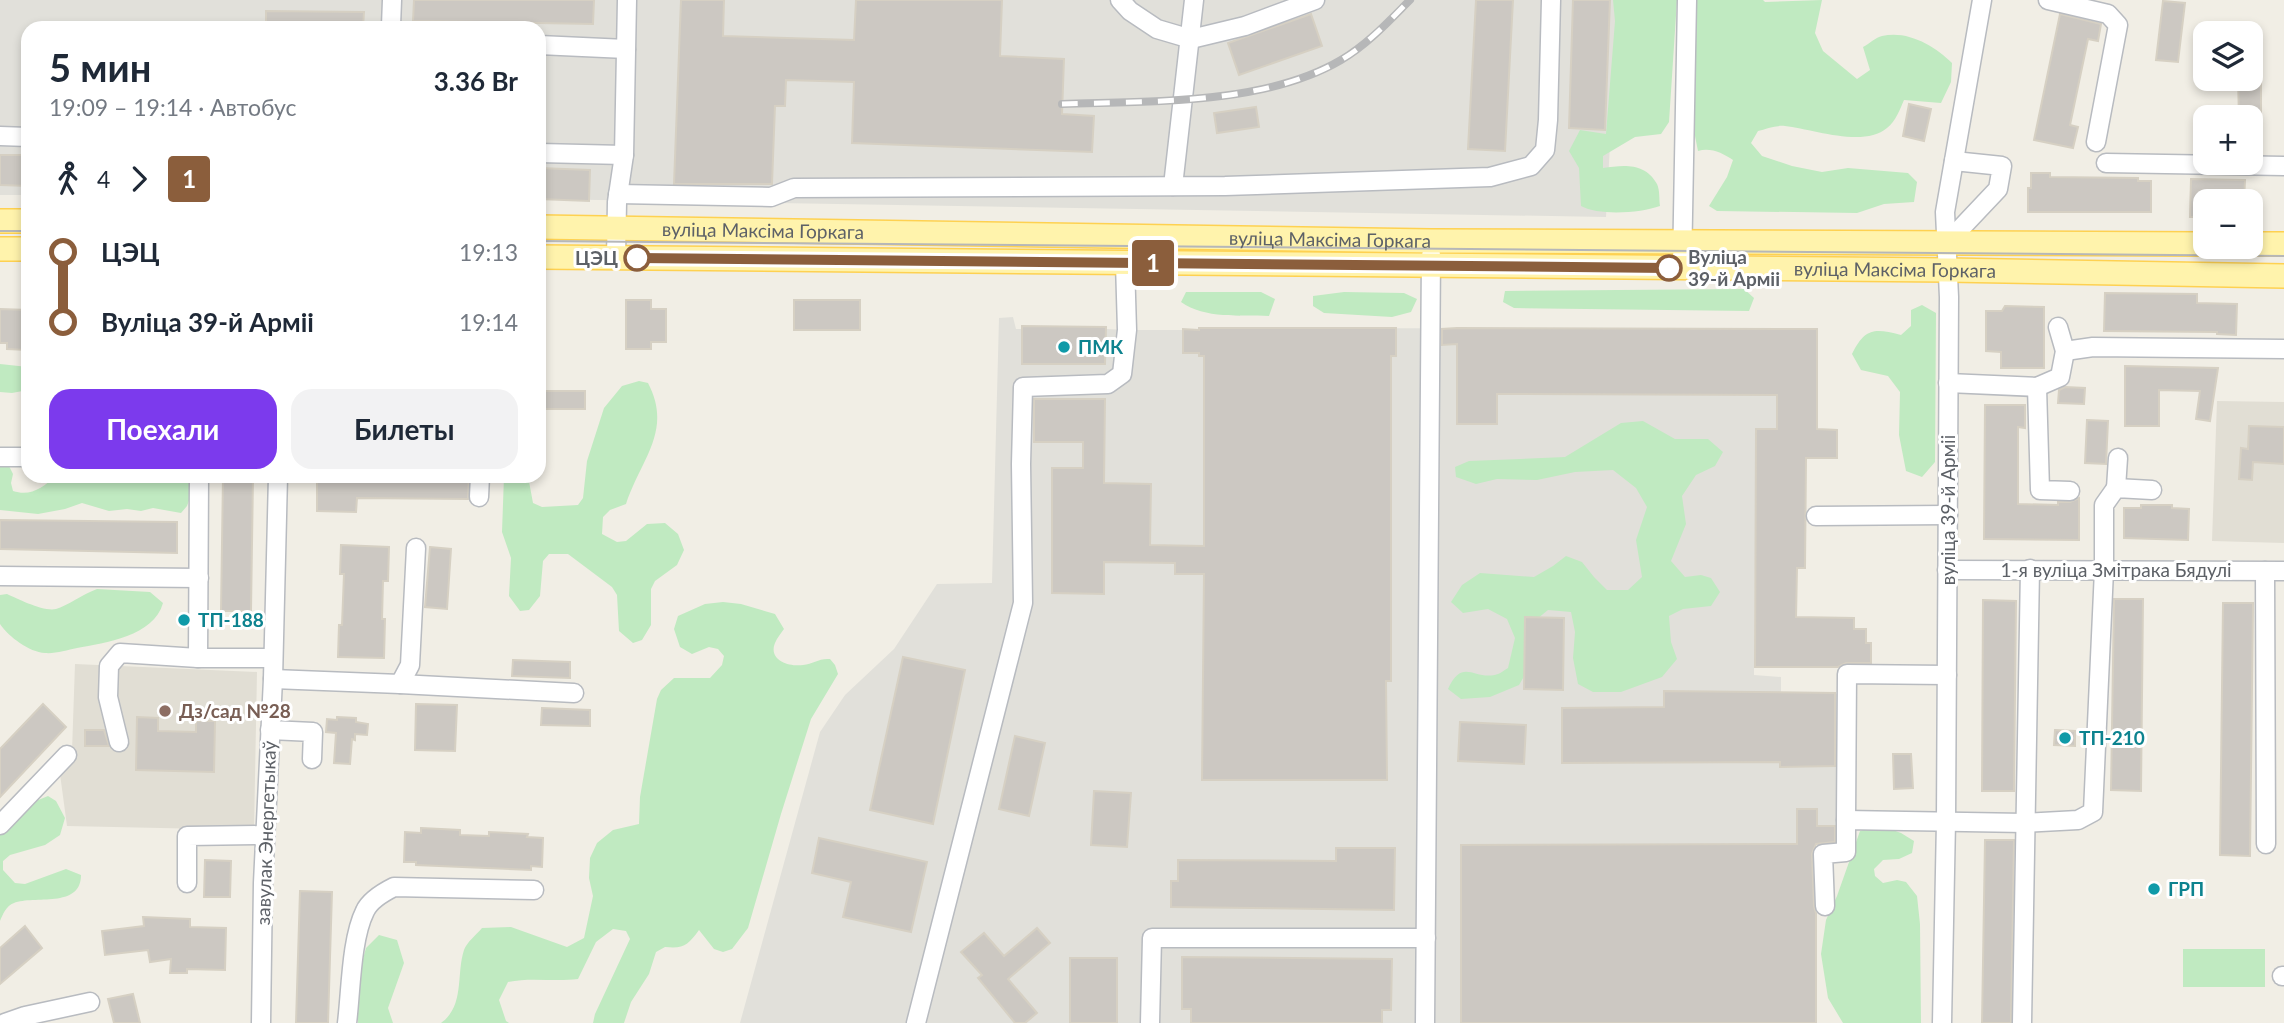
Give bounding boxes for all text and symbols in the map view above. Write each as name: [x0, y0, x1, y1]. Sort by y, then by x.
map controls: [2193, 21, 2263, 259]
button: layers: [2193, 21, 2263, 91]
text: 5 мин: [49, 44, 151, 90]
text: 3.36 Br: [434, 65, 518, 97]
text: 19:09 – 19:14 · Автобус: [49, 93, 297, 121]
button: +: [2193, 105, 2263, 175]
icon: walk: [49, 160, 87, 198]
icon: forward: [120, 160, 158, 198]
text: 1: [182, 164, 196, 193]
text: 4: [97, 165, 110, 193]
button: −: [2193, 189, 2263, 259]
street label: вуліца Максіма Горкага: [662, 217, 864, 243]
street label: вуліца Максіма Горкага: [1229, 226, 1431, 252]
text: ЦЭЦ: [101, 236, 160, 268]
text: 19:13: [459, 238, 518, 266]
line badge: 1: [1130, 240, 1176, 286]
marker: ЦЭЦ: [624, 245, 650, 271]
place label: Вуліца 39-й Арміі: [1688, 245, 1780, 290]
place label: ЦЭЦ: [575, 246, 618, 269]
text: 1: [1146, 248, 1160, 277]
marker: Вуліца 39-й Арміі: [1656, 255, 1682, 281]
street label: вуліца Максіма Горкага: [1794, 257, 1996, 282]
text: Вуліца 39-й Арміі: [101, 306, 314, 338]
text: 19:14: [459, 308, 518, 336]
place label: ПМК: [1078, 335, 1124, 358]
marker: ПМК: [1056, 339, 1072, 355]
button: Поехали: [49, 389, 277, 469]
button: Билеты: [291, 389, 518, 469]
street label: вуліца 39-й Арміі: [1936, 435, 1959, 585]
street label: 1-я вуліца Змітрака Бядулі: [2000, 558, 2232, 581]
place label: ТП-188: [198, 608, 264, 631]
marker: ТП-188: [176, 612, 192, 628]
place label: Дз/сад №28: [179, 699, 291, 722]
marker: Дз/сад №28: [157, 703, 173, 719]
place label: ТП-210: [2079, 726, 2145, 749]
marker: ТП-210: [2057, 730, 2073, 746]
street label: завулак Энергетыкаў: [251, 740, 280, 926]
place label: ГРП: [2168, 877, 2204, 900]
marker: ГРП: [2146, 881, 2162, 897]

